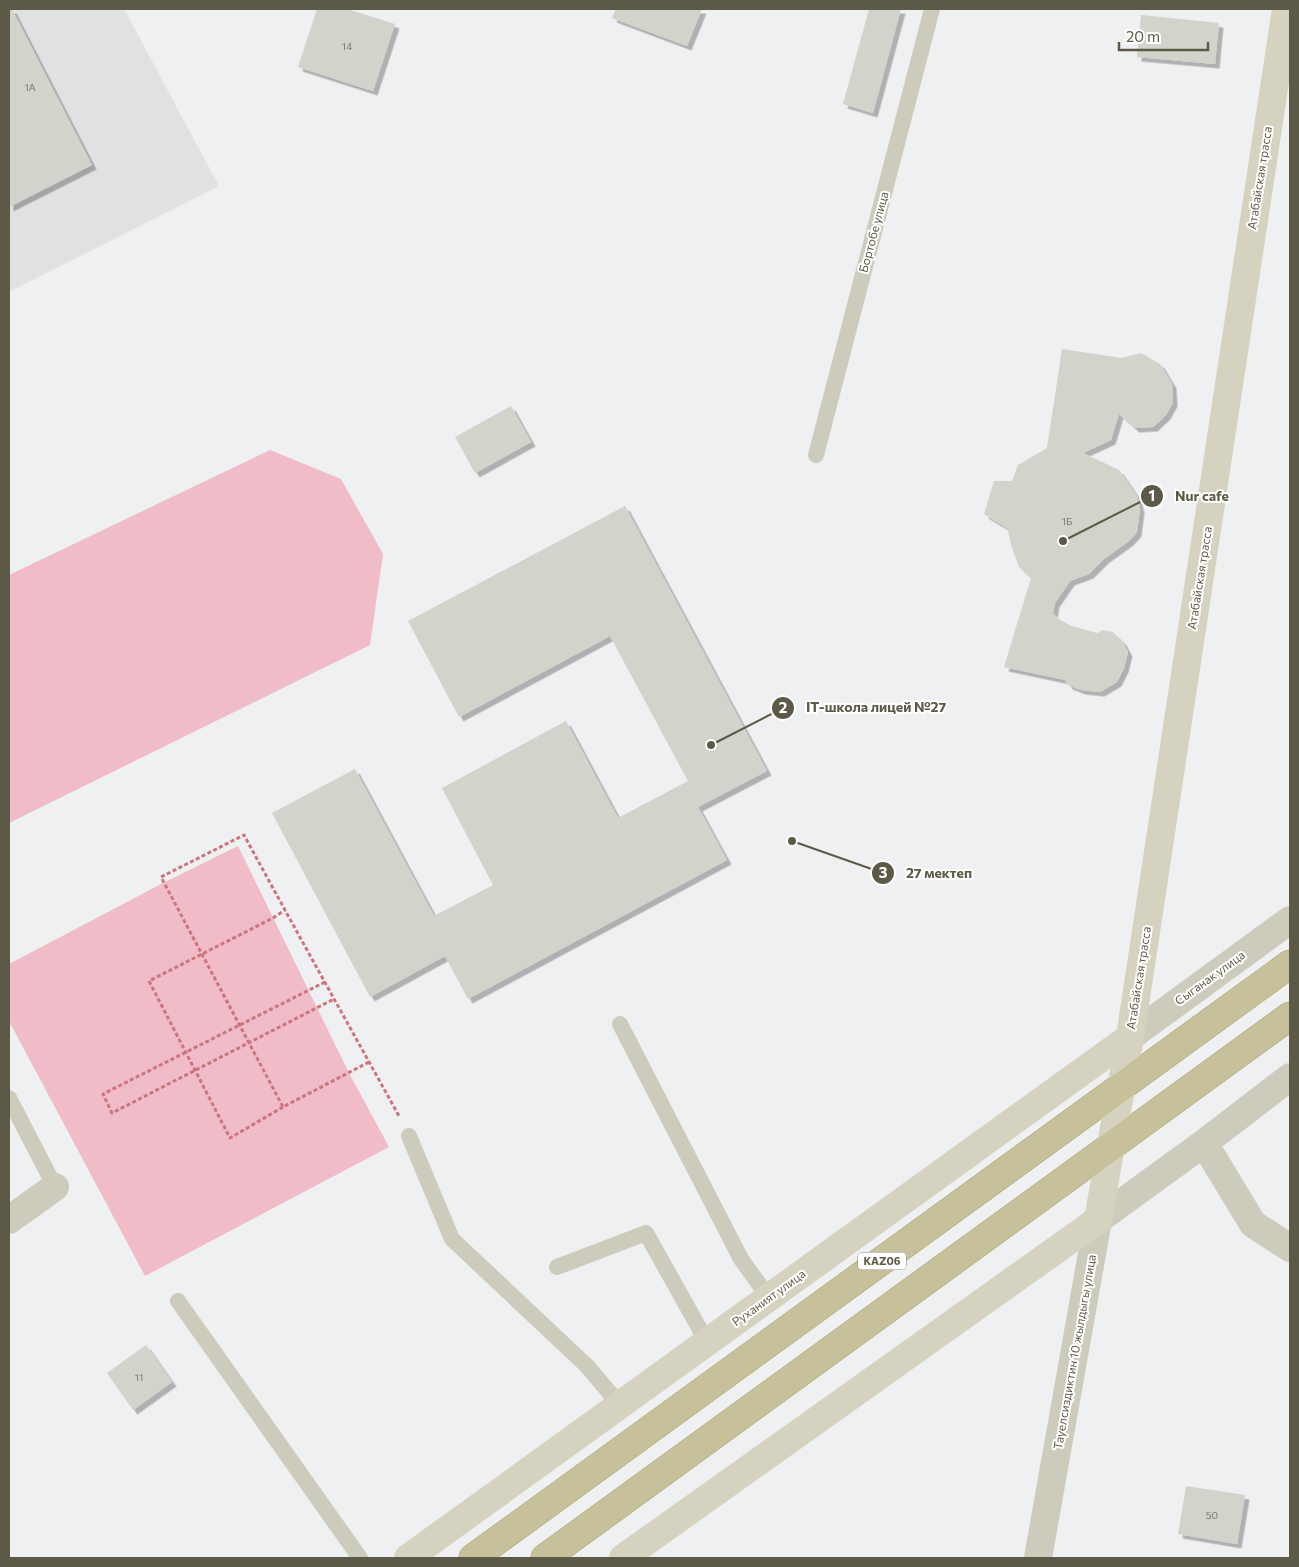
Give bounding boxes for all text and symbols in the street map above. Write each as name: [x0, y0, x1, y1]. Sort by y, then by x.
scale bar: [1119, 20, 1208, 52]
text: 20 m: [1126, 27, 1160, 45]
house number: 14: [342, 40, 352, 52]
house number: 1А: [24, 81, 36, 93]
street label: Атабайская трасса: [1244, 125, 1274, 230]
street label: Бортобе улица: [856, 190, 891, 274]
callout: Nur cafe: [1140, 481, 1239, 510]
text: 1: [1149, 486, 1155, 504]
text: Nur cafe: [1175, 487, 1229, 504]
house number: 1Б: [1062, 515, 1072, 527]
street label: Атабайская трасса: [1184, 525, 1214, 630]
callout: IT-школа лицей №27: [771, 693, 956, 722]
text: 2: [779, 698, 787, 716]
text: IT-школа лицей №27: [806, 698, 946, 715]
callout: 27 мектеп: [871, 858, 982, 887]
text: 3: [879, 863, 888, 881]
text: 27 мектеп: [906, 864, 972, 881]
street label: Атабайская трасса: [1123, 925, 1153, 1030]
street label: Сыганак улица: [1172, 947, 1247, 1007]
road number: KАZ06: [858, 1252, 906, 1270]
street label: Тауелсиздиктин 10 жылдыгы улица: [1050, 1253, 1098, 1450]
street label: Руханият улица: [729, 1266, 808, 1328]
house number: 11: [135, 1371, 143, 1383]
house number: 50: [1206, 1509, 1218, 1521]

